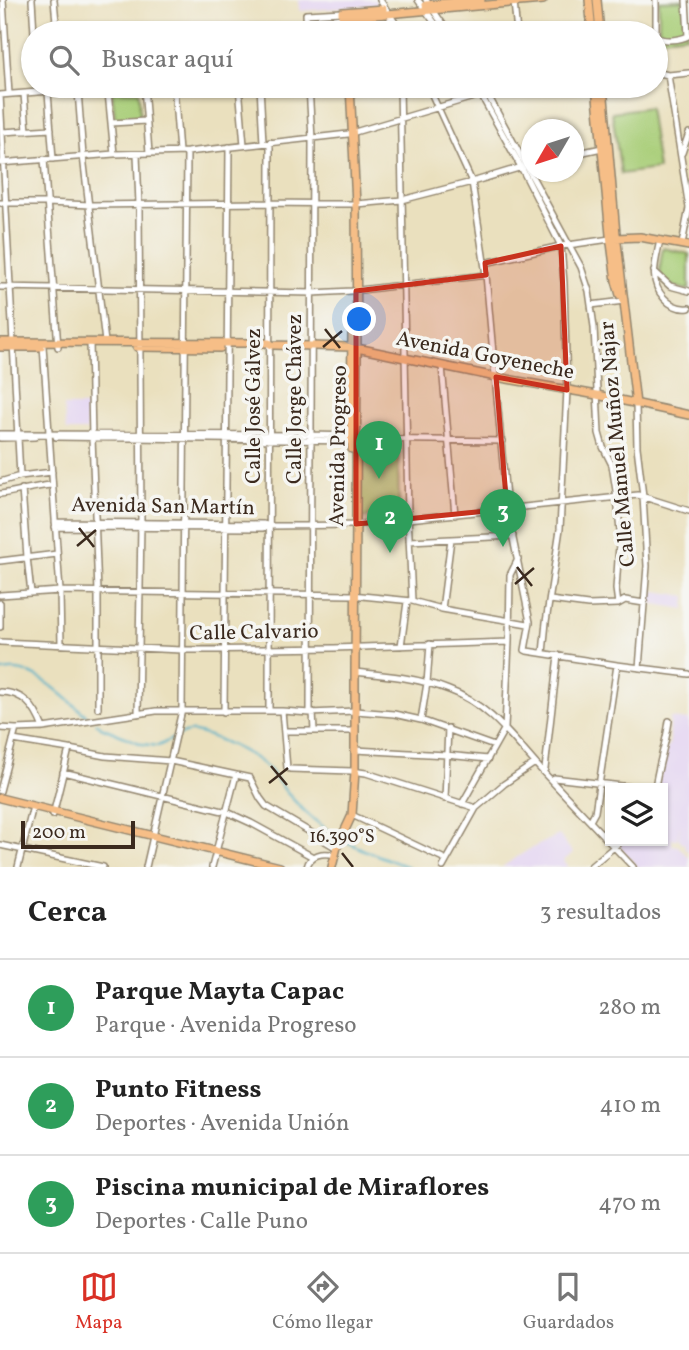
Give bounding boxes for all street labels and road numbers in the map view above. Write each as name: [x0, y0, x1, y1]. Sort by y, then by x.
street label: Calle Jorge Chávez: [281, 314, 310, 484]
street label: Calle Manuel Muñoz Najar: [593, 320, 643, 568]
street label: Avenida Goyeneche: [393, 325, 577, 388]
street label: Calle José Gálvez: [240, 328, 269, 484]
street label: Avenida Progreso: [323, 365, 355, 527]
street label: Avenida San Martín: [71, 491, 255, 523]
street label: Calle Calvario: [189, 617, 319, 649]

